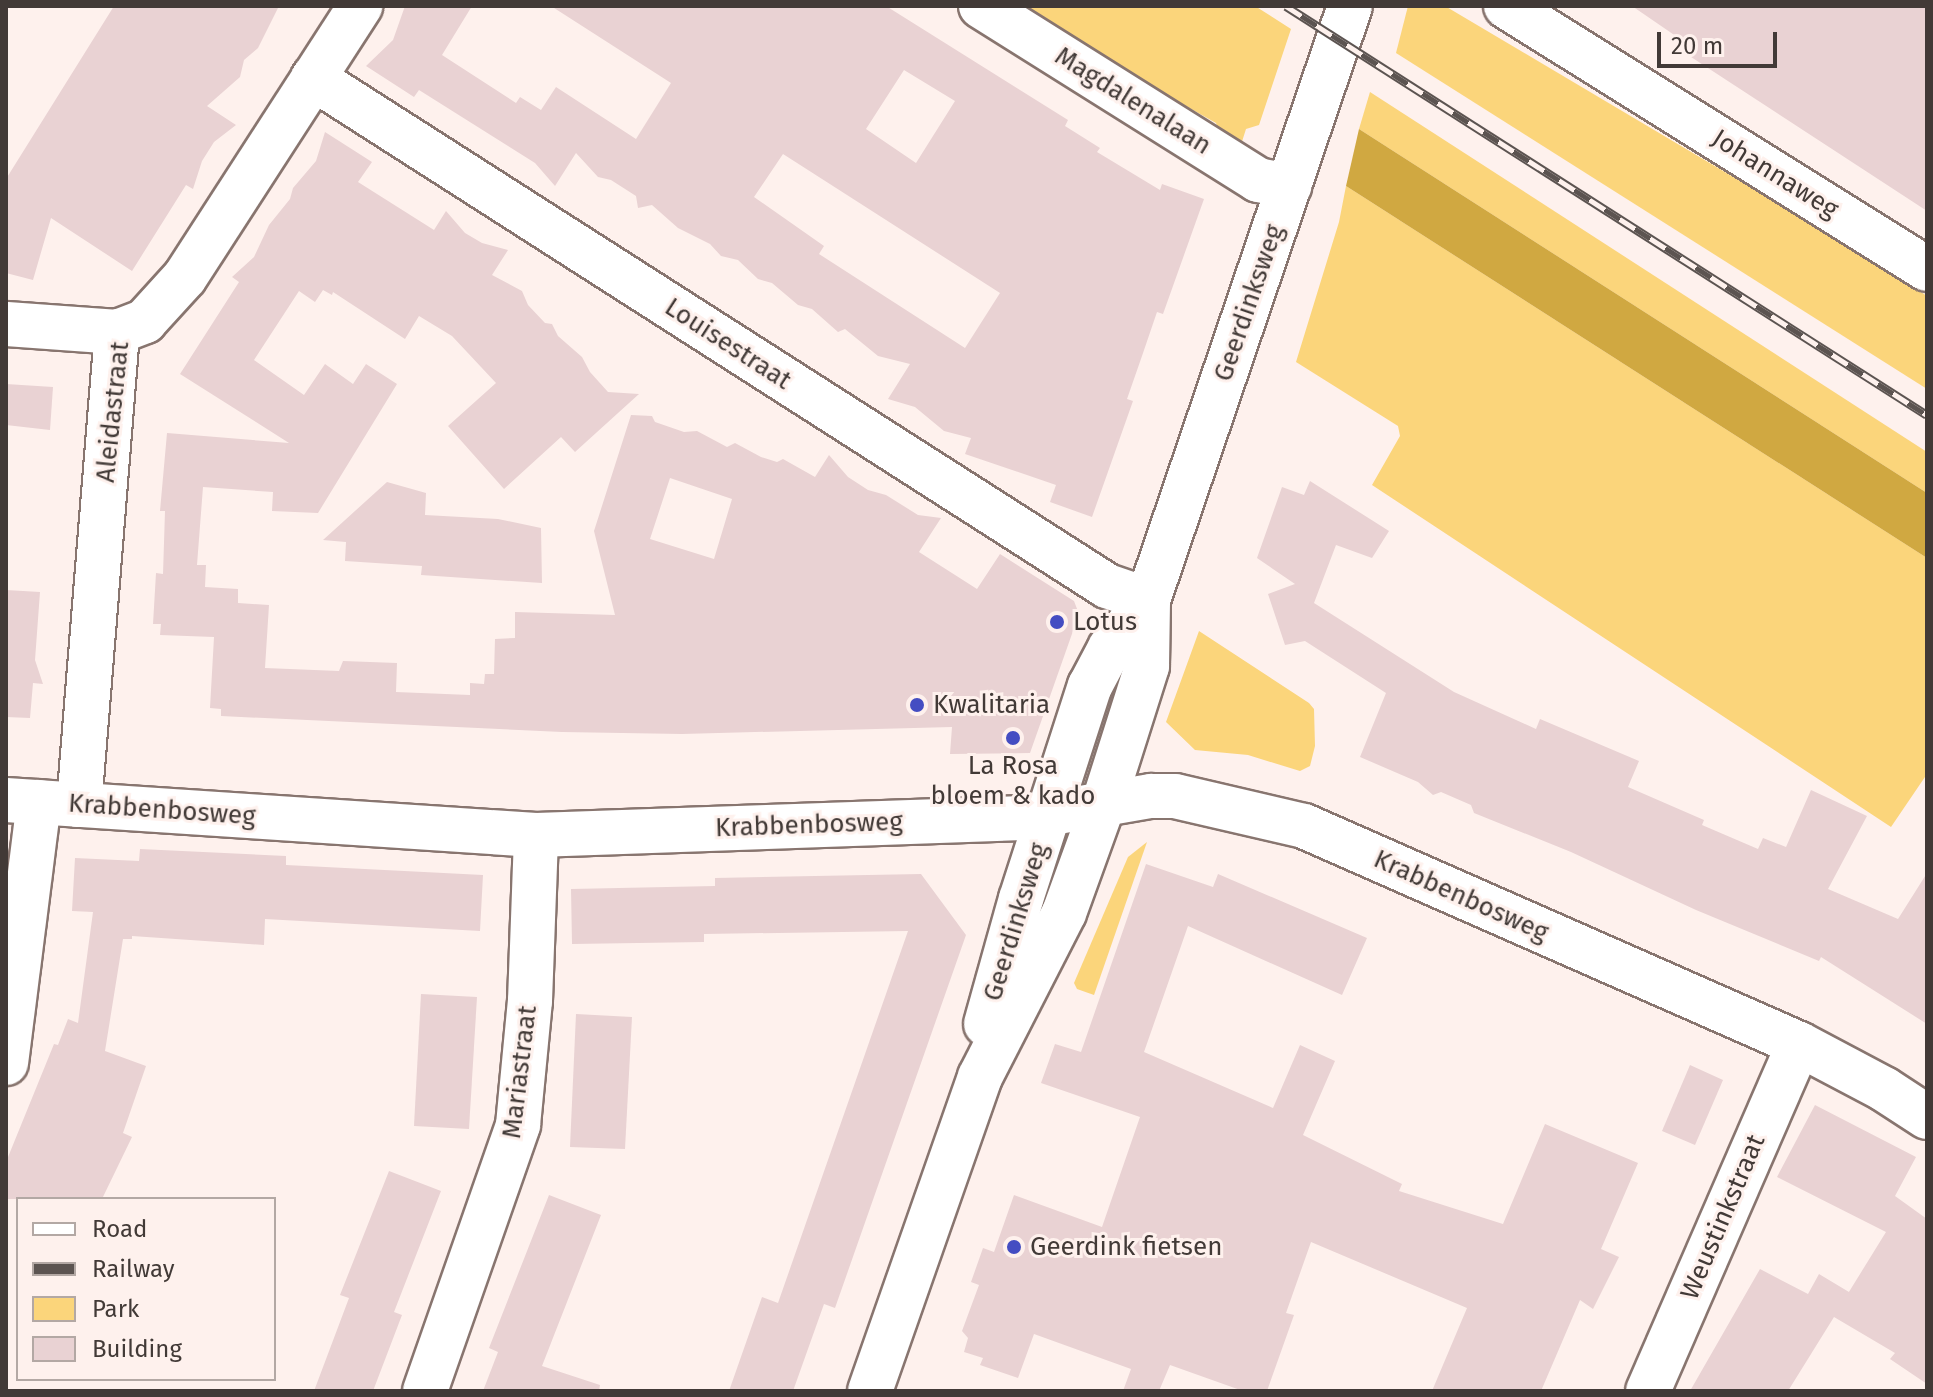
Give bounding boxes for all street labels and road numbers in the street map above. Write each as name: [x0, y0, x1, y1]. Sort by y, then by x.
street label: Magdalenalaan: [1049, 41, 1217, 161]
street label: Johannaweg: [1706, 123, 1844, 225]
street label: Geerdinksweg: [1208, 221, 1290, 385]
street label: Louisestraat: [659, 292, 797, 396]
street label: Aleidastraat: [90, 340, 136, 484]
street label: Krabbenbosweg: [67, 788, 257, 832]
street label: Krabbenbosweg: [715, 806, 903, 844]
street label: Geerdinksweg: [977, 839, 1055, 1005]
street label: Krabbenbosweg: [1369, 844, 1553, 948]
street label: Mariastraat: [496, 1004, 544, 1140]
street label: Weustinkstraat: [1674, 1130, 1772, 1304]

